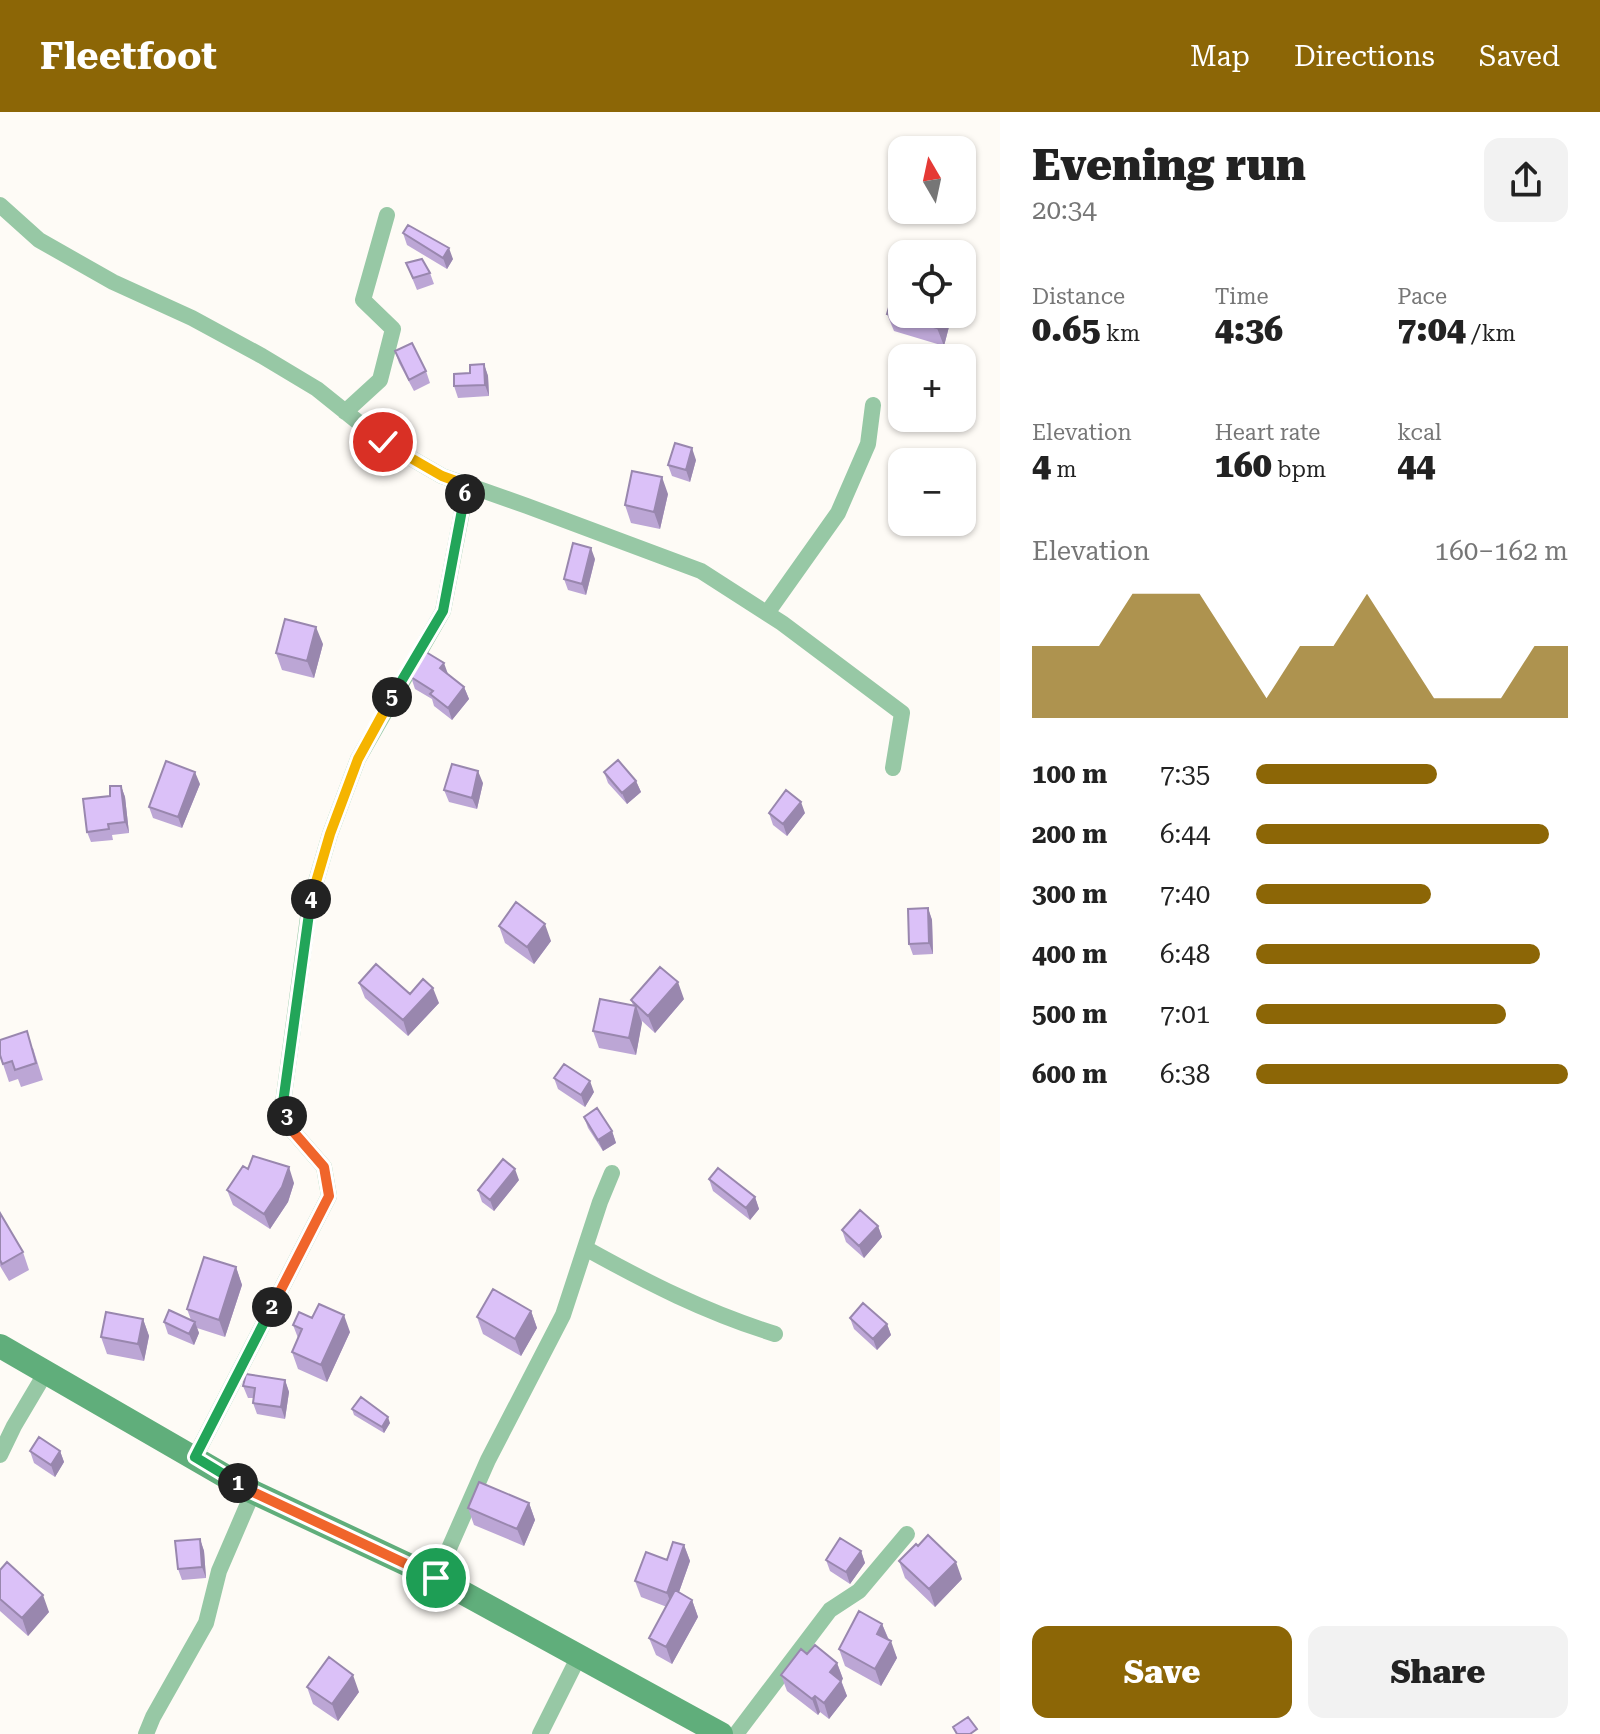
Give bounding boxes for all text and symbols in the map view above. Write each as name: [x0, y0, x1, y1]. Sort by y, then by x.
text: Fleetfoot: [40, 34, 217, 78]
text: Map: [1190, 40, 1250, 73]
text: Directions: [1294, 40, 1435, 73]
text: Saved: [1479, 40, 1560, 73]
north arrow: [888, 136, 976, 224]
map controls: [888, 136, 976, 536]
button: share: [1484, 138, 1568, 222]
text: Evening run: [1032, 139, 1306, 191]
text: 20:34: [1032, 195, 1097, 225]
button: locate: [888, 240, 976, 328]
text: Distance: [1032, 284, 1125, 309]
text: Time: [1215, 284, 1269, 309]
text: Pace: [1397, 284, 1447, 309]
text: 0.65: [1032, 309, 1100, 349]
text: 4:36: [1215, 309, 1283, 349]
text: 7:04: [1397, 309, 1466, 349]
text: km: [1100, 321, 1140, 346]
text: /km: [1466, 321, 1516, 346]
button: +: [888, 344, 976, 432]
pin: [349, 408, 417, 476]
icon: check: [361, 420, 405, 464]
text: Elevation: [1032, 420, 1132, 445]
text: Heart rate: [1215, 420, 1320, 445]
text: kcal: [1397, 420, 1442, 445]
text: 4: [1032, 445, 1051, 485]
text: 160: [1215, 445, 1272, 485]
text: 44: [1397, 445, 1435, 485]
button: −: [888, 448, 976, 536]
text: m: [1051, 457, 1077, 482]
text: bpm: [1272, 457, 1326, 482]
pin: 6: [445, 474, 485, 514]
text: 6: [459, 481, 471, 506]
text: Elevation: [1032, 536, 1150, 566]
text: 160–162 m: [1435, 536, 1568, 566]
pin: 5: [372, 677, 412, 717]
text: 5: [386, 684, 398, 709]
text: 100 m: [1032, 759, 1107, 789]
text: 7:35: [1160, 759, 1210, 789]
text: 200 m: [1032, 819, 1107, 849]
text: 6:44: [1160, 819, 1210, 849]
pin: 4: [291, 879, 331, 919]
text: 300 m: [1032, 879, 1107, 909]
text: 7:40: [1160, 879, 1210, 909]
text: 4: [305, 886, 317, 911]
text: 400 m: [1032, 939, 1107, 969]
text: 6:48: [1160, 939, 1210, 969]
text: 500 m: [1032, 999, 1107, 1029]
text: 7:01: [1160, 999, 1210, 1029]
text: 600 m: [1032, 1059, 1107, 1089]
text: 6:38: [1160, 1059, 1210, 1089]
pin: 3: [267, 1096, 307, 1136]
text: 3: [281, 1103, 293, 1128]
pin: 2: [252, 1287, 292, 1327]
text: 2: [266, 1294, 278, 1319]
pin: 1: [218, 1463, 258, 1503]
text: 1: [232, 1470, 244, 1495]
pin: [402, 1544, 470, 1612]
icon: arrive: [414, 1556, 458, 1600]
button: Save: [1032, 1626, 1292, 1718]
button: Share: [1308, 1626, 1568, 1718]

